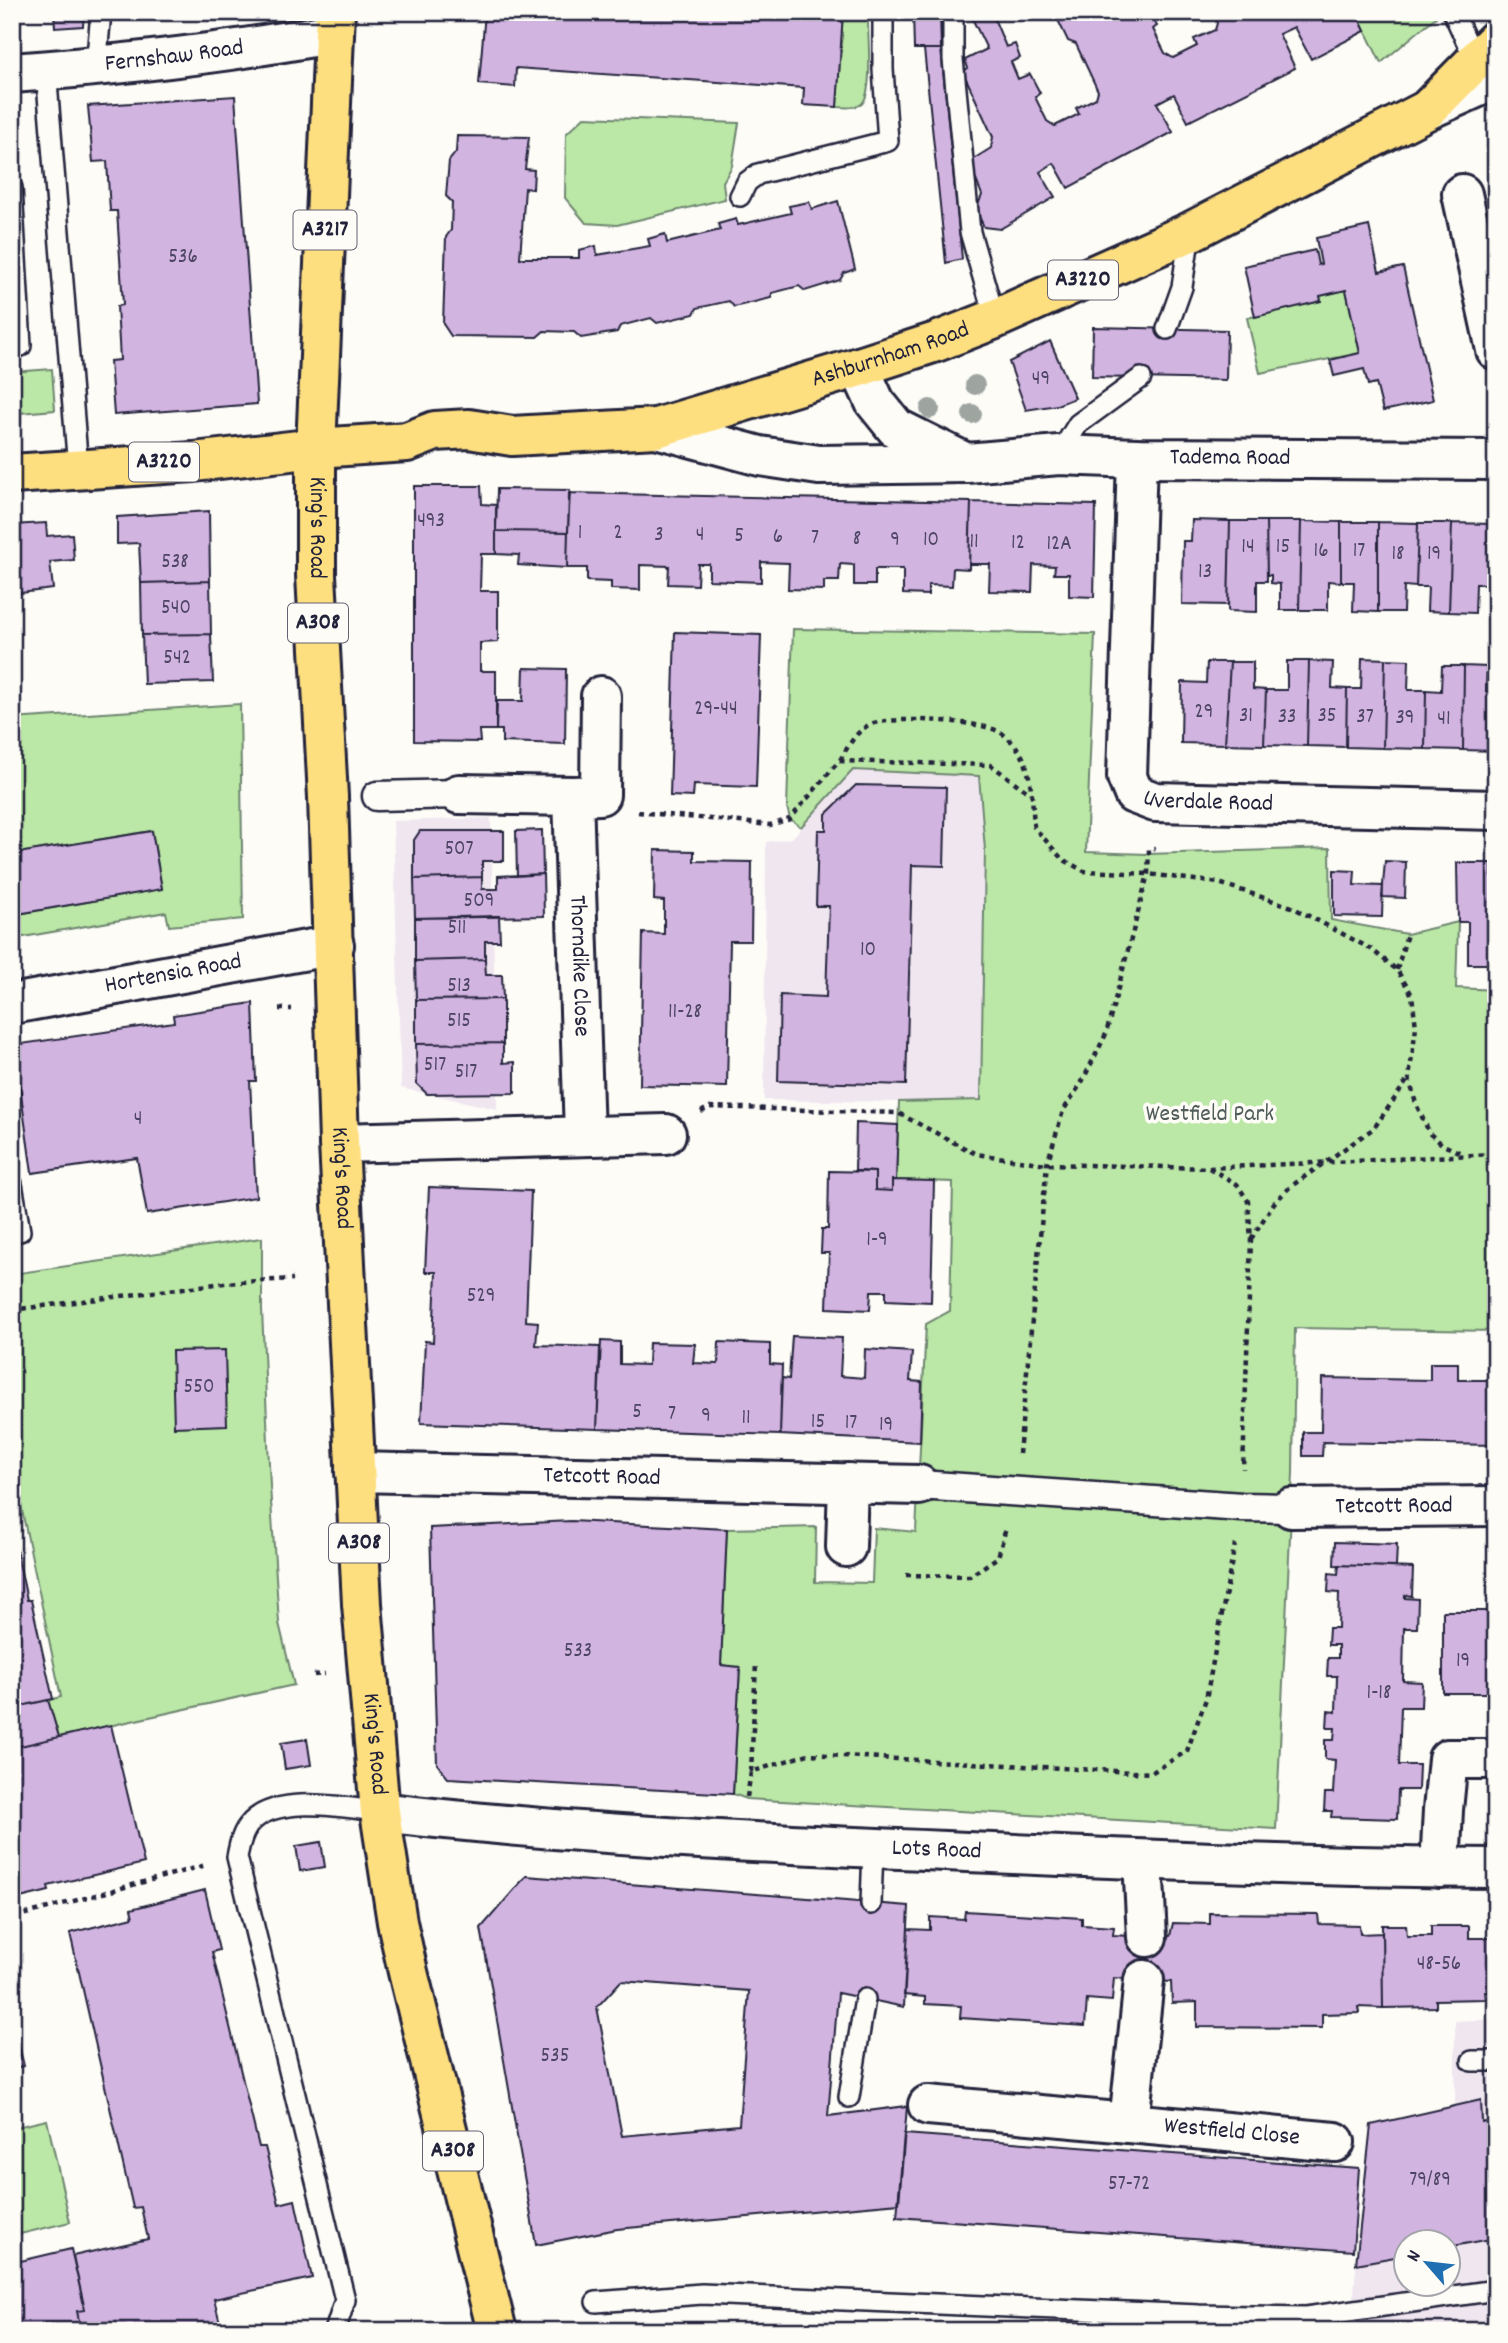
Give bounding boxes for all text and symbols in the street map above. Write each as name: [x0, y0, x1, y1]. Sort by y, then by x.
street label: Fernshaw Road: [103, 31, 246, 82]
road number: A3217: [294, 210, 356, 249]
house number: 536: [168, 243, 198, 273]
road number: A3220: [1048, 260, 1118, 300]
street label: Ashburnham Road: [808, 314, 975, 397]
house number: 49: [1032, 365, 1050, 395]
street label: Tadema Road: [1170, 441, 1291, 476]
road number: A3220: [129, 442, 199, 482]
street label: King's Road: [299, 476, 333, 579]
house number: 493: [417, 507, 445, 537]
house number: 1: [578, 519, 582, 549]
house number: 2: [613, 519, 623, 549]
house number: 3: [654, 521, 664, 551]
house number: 4: [696, 521, 704, 551]
house number: 5: [734, 522, 744, 552]
house number: 6: [773, 523, 783, 553]
house number: 7: [811, 524, 819, 554]
house number: 8: [853, 525, 861, 555]
house number: 9: [890, 526, 900, 556]
house number: 10: [923, 526, 939, 556]
house number: 11: [969, 528, 979, 558]
house number: 12: [1011, 529, 1025, 559]
house number: 12A: [1046, 530, 1072, 560]
house number: 14: [1241, 533, 1255, 563]
house number: 15: [1276, 533, 1290, 563]
house number: 16: [1314, 537, 1328, 567]
house number: 17: [1353, 537, 1365, 567]
house number: 18: [1391, 540, 1405, 570]
house number: 19: [1427, 540, 1441, 570]
house number: 538: [161, 548, 189, 578]
house number: 13: [1198, 558, 1212, 588]
house number: 540: [161, 594, 191, 624]
road number: A308: [288, 604, 348, 642]
house number: 542: [163, 644, 191, 674]
house number: 29-44: [694, 695, 738, 725]
house number: 29: [1195, 698, 1213, 728]
house number: 31: [1239, 702, 1253, 732]
house number: 35: [1317, 702, 1337, 732]
house number: 33: [1278, 703, 1296, 733]
house number: 37: [1356, 703, 1374, 733]
house number: 39: [1396, 704, 1414, 734]
house number: 41: [1437, 705, 1451, 735]
street label: Uverdale Road: [1138, 782, 1274, 822]
house number: 507: [444, 835, 474, 865]
house number: 509: [464, 887, 494, 917]
street label: Thorndike Close: [559, 894, 598, 1037]
house number: 511: [448, 914, 466, 944]
house number: 10: [860, 936, 876, 966]
street label: Hortensia Road: [102, 945, 245, 1004]
house number: 513: [447, 972, 471, 1002]
house number: 11-28: [668, 998, 702, 1028]
house number: 515: [447, 1007, 471, 1037]
house number: 517: [424, 1051, 446, 1081]
house number: 517: [455, 1058, 477, 1088]
park label: Westfield Park: [1146, 1098, 1274, 1132]
house number: 4: [134, 1105, 142, 1135]
street label: King's Road: [321, 1126, 360, 1230]
house number: 1-9: [866, 1226, 888, 1256]
house number: 529: [467, 1282, 495, 1312]
house number: 550: [184, 1373, 214, 1403]
house number: 5: [632, 1398, 642, 1428]
house number: 7: [668, 1400, 676, 1430]
house number: 9: [701, 1402, 711, 1432]
house number: 11: [741, 1404, 751, 1434]
house number: 15: [811, 1408, 825, 1438]
house number: 17: [845, 1409, 857, 1439]
house number: 19: [879, 1411, 893, 1441]
street label: Tetcott Road: [543, 1459, 661, 1496]
street label: Tetcott Road: [1335, 1489, 1453, 1525]
road number: A308: [329, 1524, 389, 1562]
house number: 533: [564, 1637, 592, 1667]
house number: 19: [1456, 1647, 1470, 1677]
house number: 1-18: [1367, 1679, 1391, 1709]
street label: King's Road: [353, 1692, 395, 1796]
street label: Lots Road: [891, 1832, 982, 1870]
house number: 48-56: [1417, 1950, 1461, 1980]
house number: 535: [541, 2042, 569, 2072]
street label: Westfield Close: [1162, 2109, 1301, 2156]
road number: A308: [423, 2132, 483, 2170]
house number: 79/89: [1409, 2166, 1451, 2196]
house number: 57-72: [1108, 2170, 1150, 2200]
north arrow: [1392, 2228, 1462, 2298]
text: N: [1401, 2246, 1429, 2267]

